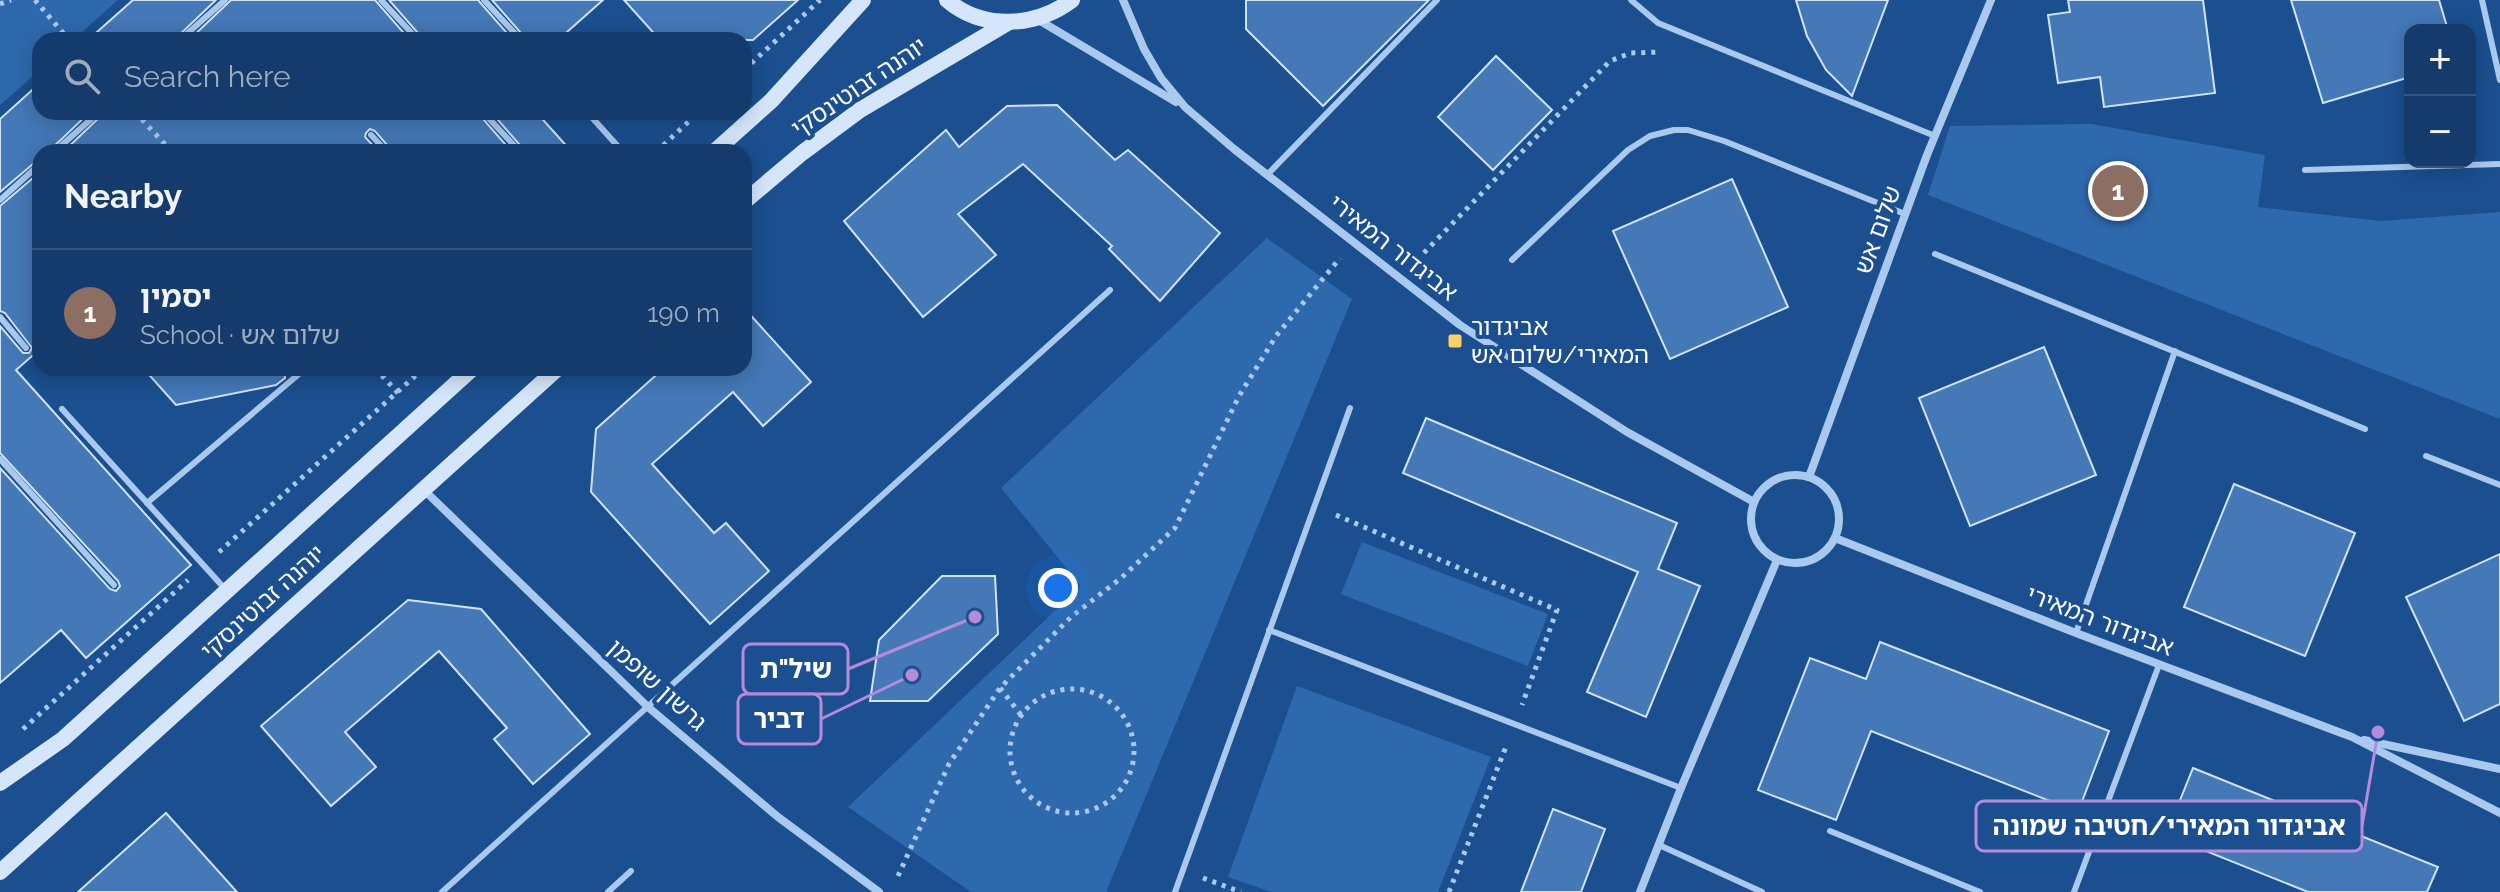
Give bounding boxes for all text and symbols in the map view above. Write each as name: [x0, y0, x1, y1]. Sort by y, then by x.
map controls: [2404, 24, 2476, 168]
button: +: [2404, 24, 2476, 96]
street label: יוהנה זבוטינסקי: [786, 31, 932, 142]
search box: [32, 32, 752, 120]
icon: search: [60, 54, 104, 98]
text: Search here: [124, 59, 291, 94]
button: −: [2404, 96, 2476, 168]
pin: 1: [2092, 161, 2144, 221]
text: Nearby: [64, 176, 182, 216]
street label: שלום אש: [1848, 182, 1907, 278]
street label: אביגדור המאירי: [1323, 188, 1463, 307]
text: יסמין: [140, 279, 212, 314]
text: 1: [84, 298, 96, 328]
text: 190 m: [647, 298, 720, 328]
place label: אביגדור המאירי/שלום אש: [1471, 312, 1649, 369]
text: School · שלום אש: [140, 320, 340, 350]
marker: אביגדור המאירי/שלום אש: [1446, 332, 1464, 350]
street label: יוהנה זבוטינסקי: [195, 538, 331, 665]
your location: [1038, 568, 1078, 608]
street label: אביגדור המאירי: [2022, 579, 2178, 662]
street label: גרשון שופמן: [602, 633, 713, 736]
callout: שיל"ת: [743, 644, 848, 694]
text: שיל"ת: [760, 654, 832, 684]
callout: דביר: [738, 694, 821, 744]
text: דביר: [753, 704, 805, 734]
callout: אביגדור המאירי/חטיבה שמונה: [1976, 801, 2362, 851]
text: אביגדור המאירי/חטיבה שמונה: [1992, 811, 2346, 841]

